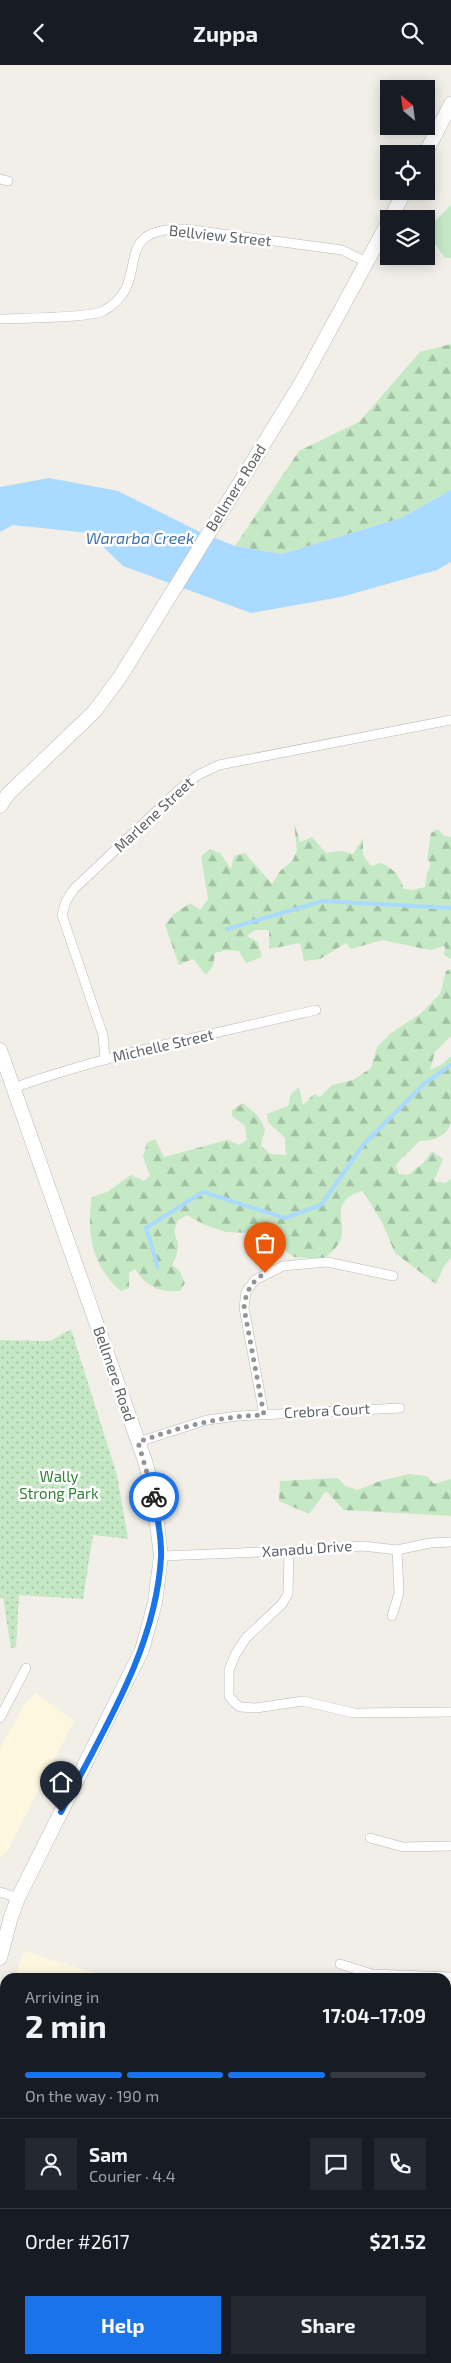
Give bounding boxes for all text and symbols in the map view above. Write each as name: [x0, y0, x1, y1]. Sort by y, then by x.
icon: back: [25, 19, 53, 47]
icon: search: [398, 19, 426, 47]
text: Zuppa: [193, 20, 258, 46]
north arrow: [380, 80, 435, 135]
map controls: [380, 80, 435, 265]
button: locate: [380, 145, 435, 200]
button: layers: [380, 210, 435, 265]
street label: Bellview Street: [168, 221, 272, 249]
street label: Bellmere Road: [201, 441, 269, 534]
water label: Wararba Creek: [86, 528, 194, 547]
street label: Marlene Street: [110, 773, 197, 856]
street label: Michelle Street: [111, 1025, 215, 1065]
pin: [244, 1222, 286, 1273]
icon: bag: [251, 1229, 279, 1257]
street label: Bellmere Road: [90, 1324, 140, 1424]
street label: Crebra Court: [284, 1399, 371, 1421]
park label: Wally Strong Park: [19, 1467, 99, 1502]
courier: [129, 1472, 179, 1522]
icon: bike: [140, 1483, 168, 1511]
street label: Xanadu Drive: [261, 1536, 353, 1560]
pin: [40, 1761, 82, 1812]
icon: home: [47, 1768, 75, 1796]
text: Arriving in: [25, 1987, 99, 2006]
text: 17:04–17:09: [322, 2004, 426, 2027]
text: 2 min: [25, 2006, 107, 2044]
text: On the way · 190 m: [25, 2086, 159, 2105]
button: person: [25, 2138, 77, 2190]
button: chat: [310, 2138, 362, 2190]
button: phone: [374, 2138, 426, 2190]
text: Sam: [89, 2143, 128, 2166]
text: Courier · 4.4: [89, 2166, 176, 2185]
text: Order #2617: [25, 2230, 130, 2253]
text: $21.52: [370, 2230, 426, 2253]
button: Help: [25, 2296, 221, 2354]
button: Share: [231, 2296, 426, 2354]

